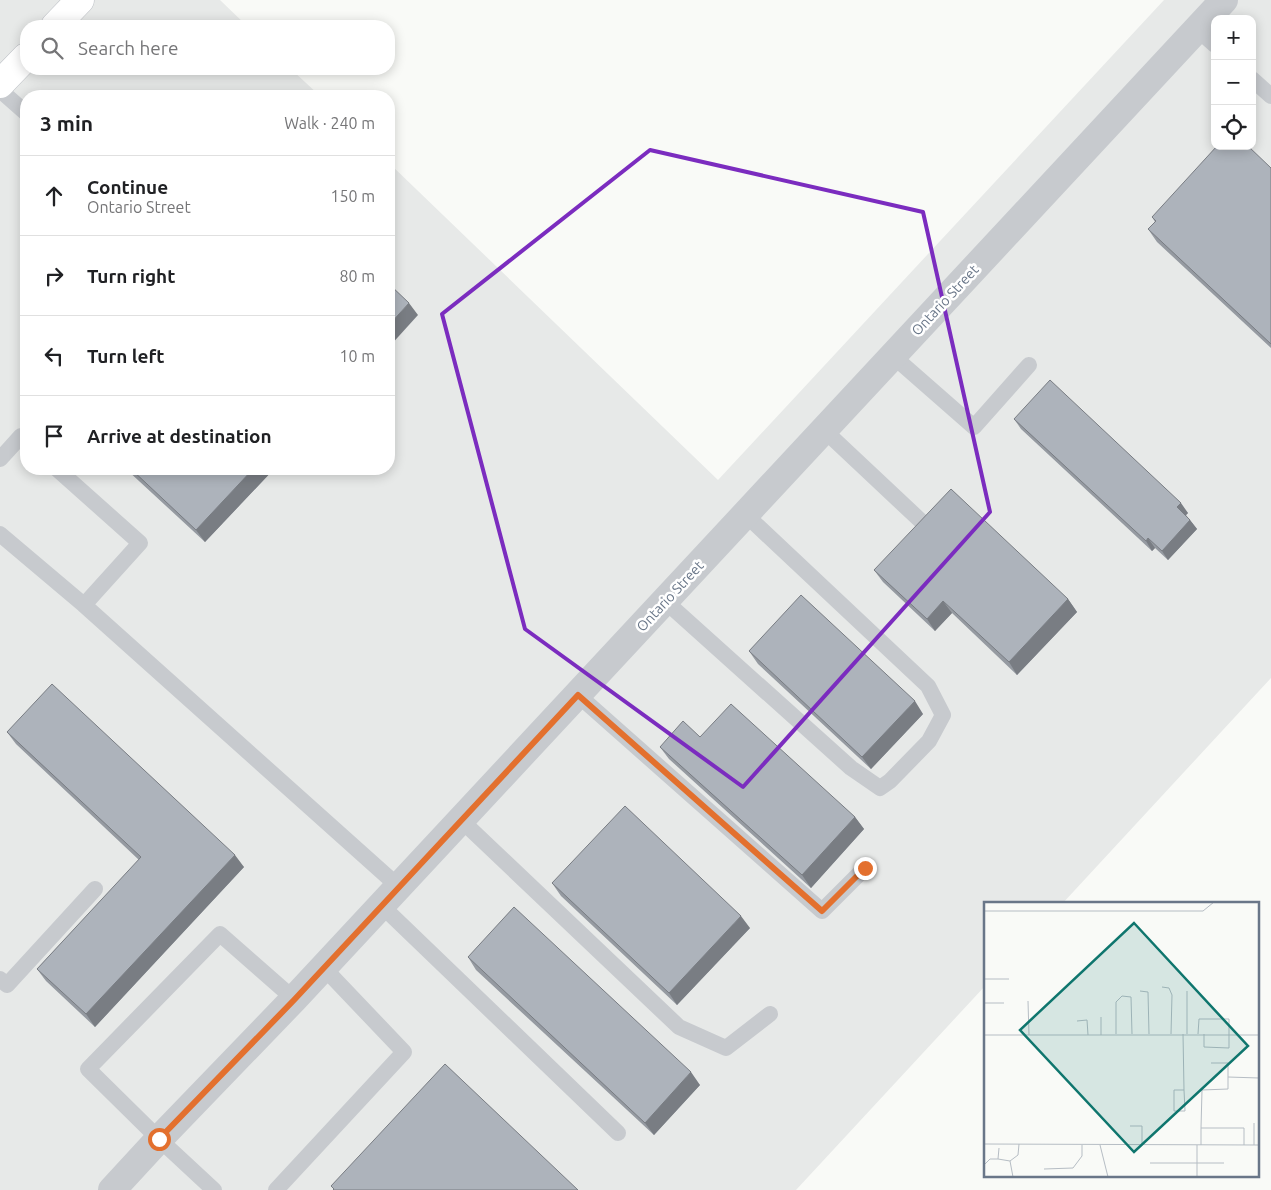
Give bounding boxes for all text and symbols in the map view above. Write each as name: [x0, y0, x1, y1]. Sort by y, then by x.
map controls: [1211, 15, 1256, 150]
button: +: [1211, 15, 1256, 60]
search box: [20, 20, 395, 75]
icon: search: [38, 34, 66, 62]
text: Search here: [78, 37, 178, 59]
button: −: [1211, 60, 1256, 105]
button: locate: [1211, 105, 1256, 150]
text: 3 min: [40, 111, 93, 135]
text: Walk · 240 m: [284, 114, 375, 132]
text: Continue: [87, 176, 168, 198]
icon: ahead: [40, 182, 68, 210]
text: 150 m: [330, 187, 375, 205]
text: Ontario Street: [87, 198, 191, 216]
street label: Ontario Street: [908, 261, 982, 339]
icon: right: [40, 262, 68, 290]
text: Turn right: [87, 265, 175, 287]
text: 80 m: [339, 267, 375, 285]
icon: left: [40, 342, 68, 370]
text: Turn left: [87, 345, 165, 367]
text: 10 m: [339, 347, 375, 365]
icon: arrive: [40, 422, 68, 450]
text: Arrive at destination: [87, 425, 272, 447]
street label: Ontario Street: [633, 557, 707, 635]
route end: [854, 857, 877, 880]
inset map: [984, 902, 1258, 1178]
route start: [148, 1128, 171, 1151]

